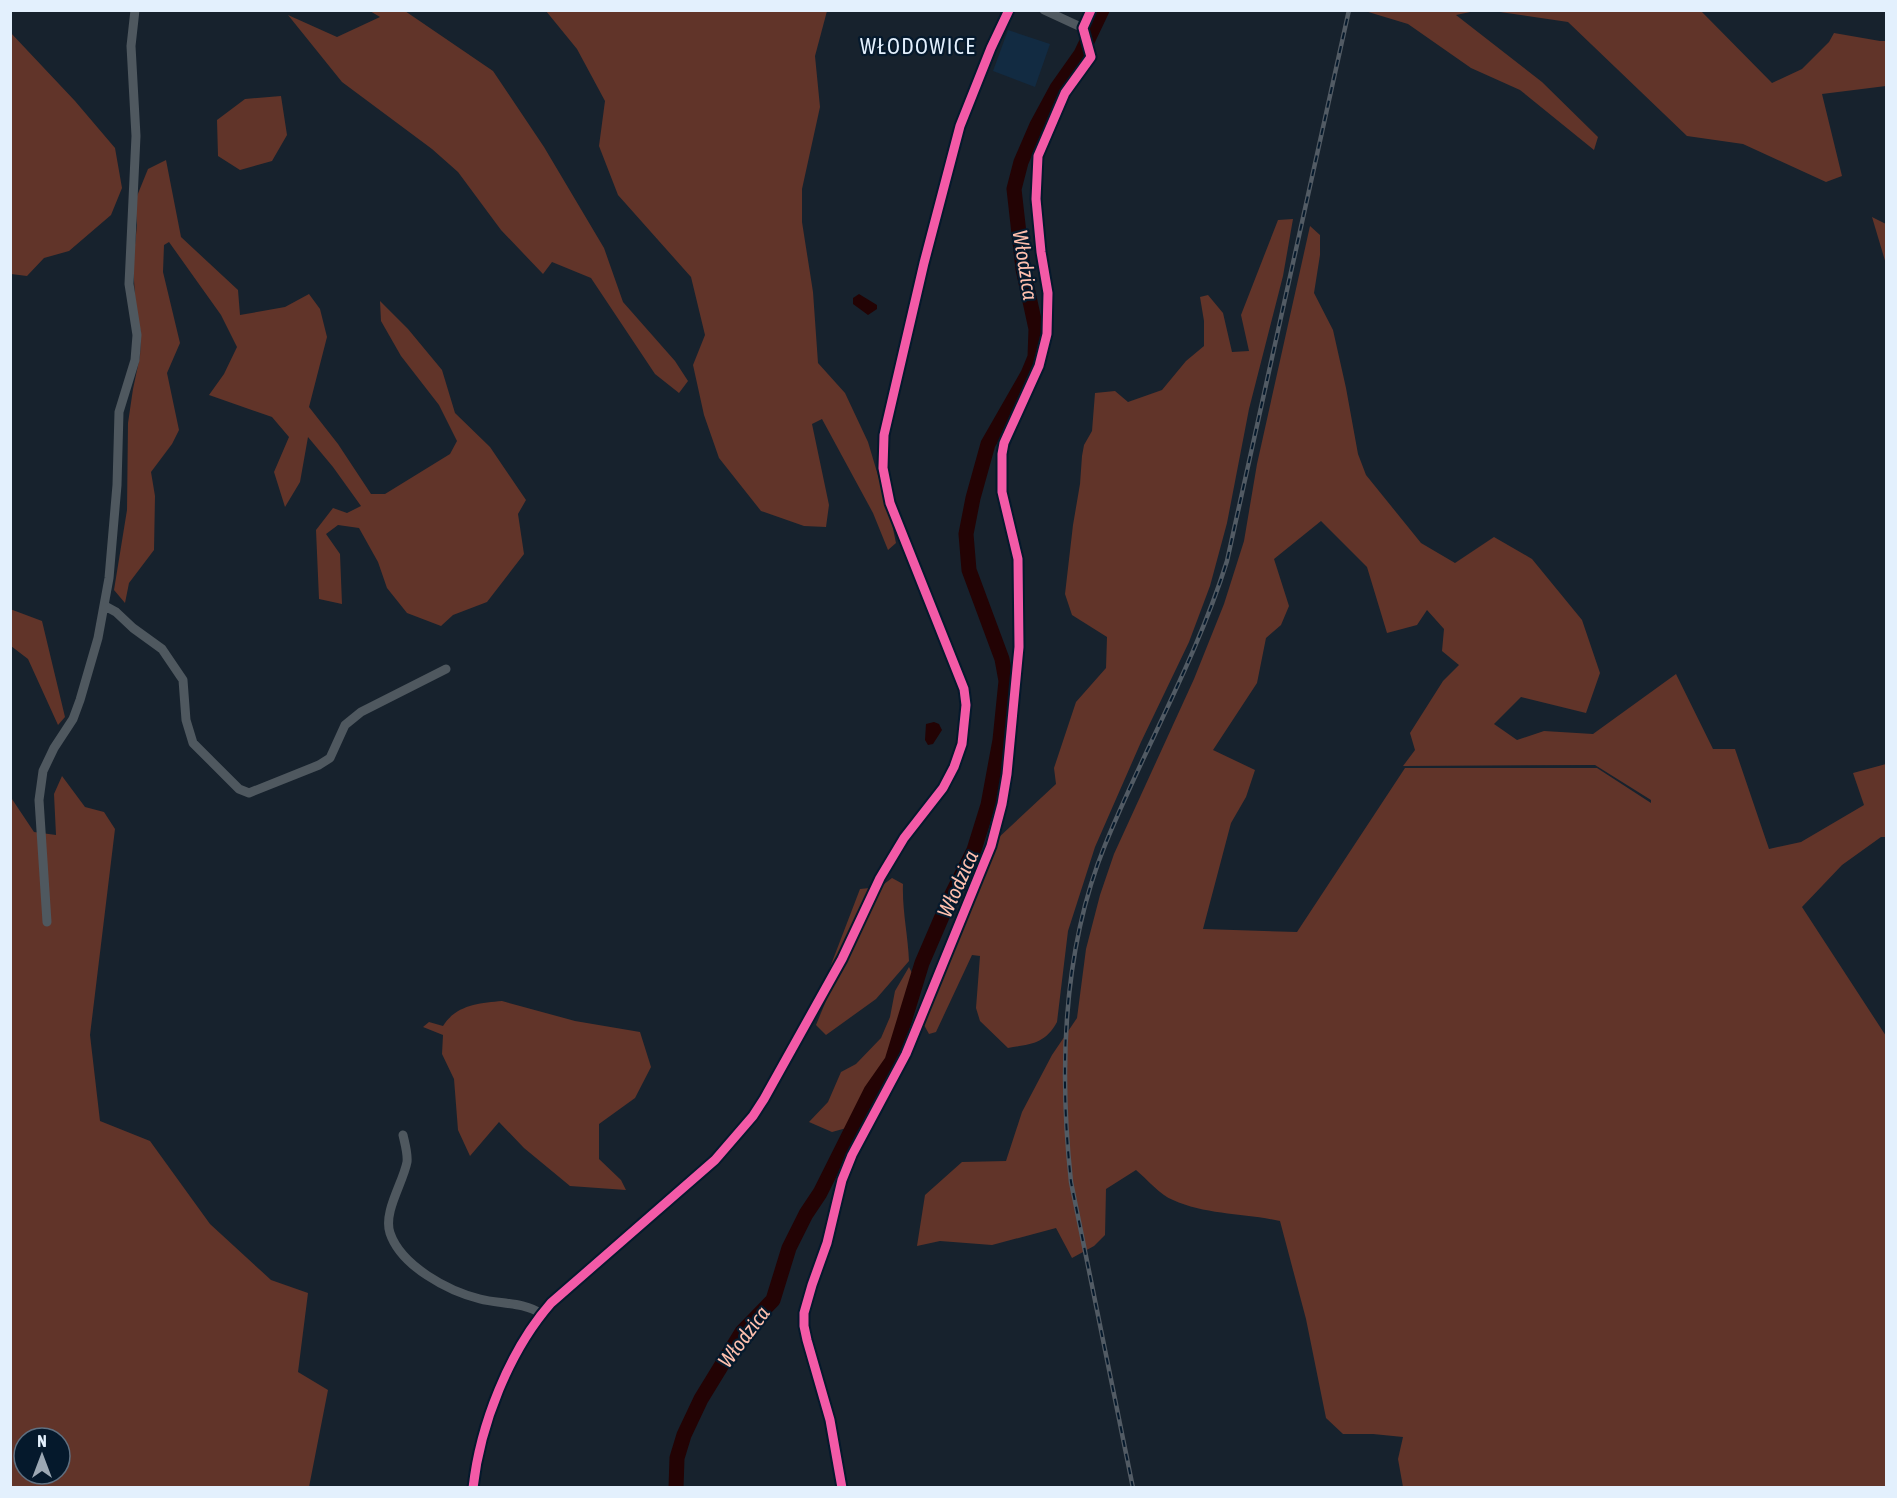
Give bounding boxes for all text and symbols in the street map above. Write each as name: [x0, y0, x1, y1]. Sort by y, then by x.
district label: WŁODOWICE: [860, 33, 976, 59]
water label: Włodzica: [1009, 228, 1043, 302]
water label: Włodzica: [932, 846, 982, 921]
water label: Włodzica: [712, 1301, 774, 1372]
north arrow: [12, 1426, 72, 1486]
text: N: [37, 1432, 47, 1450]

